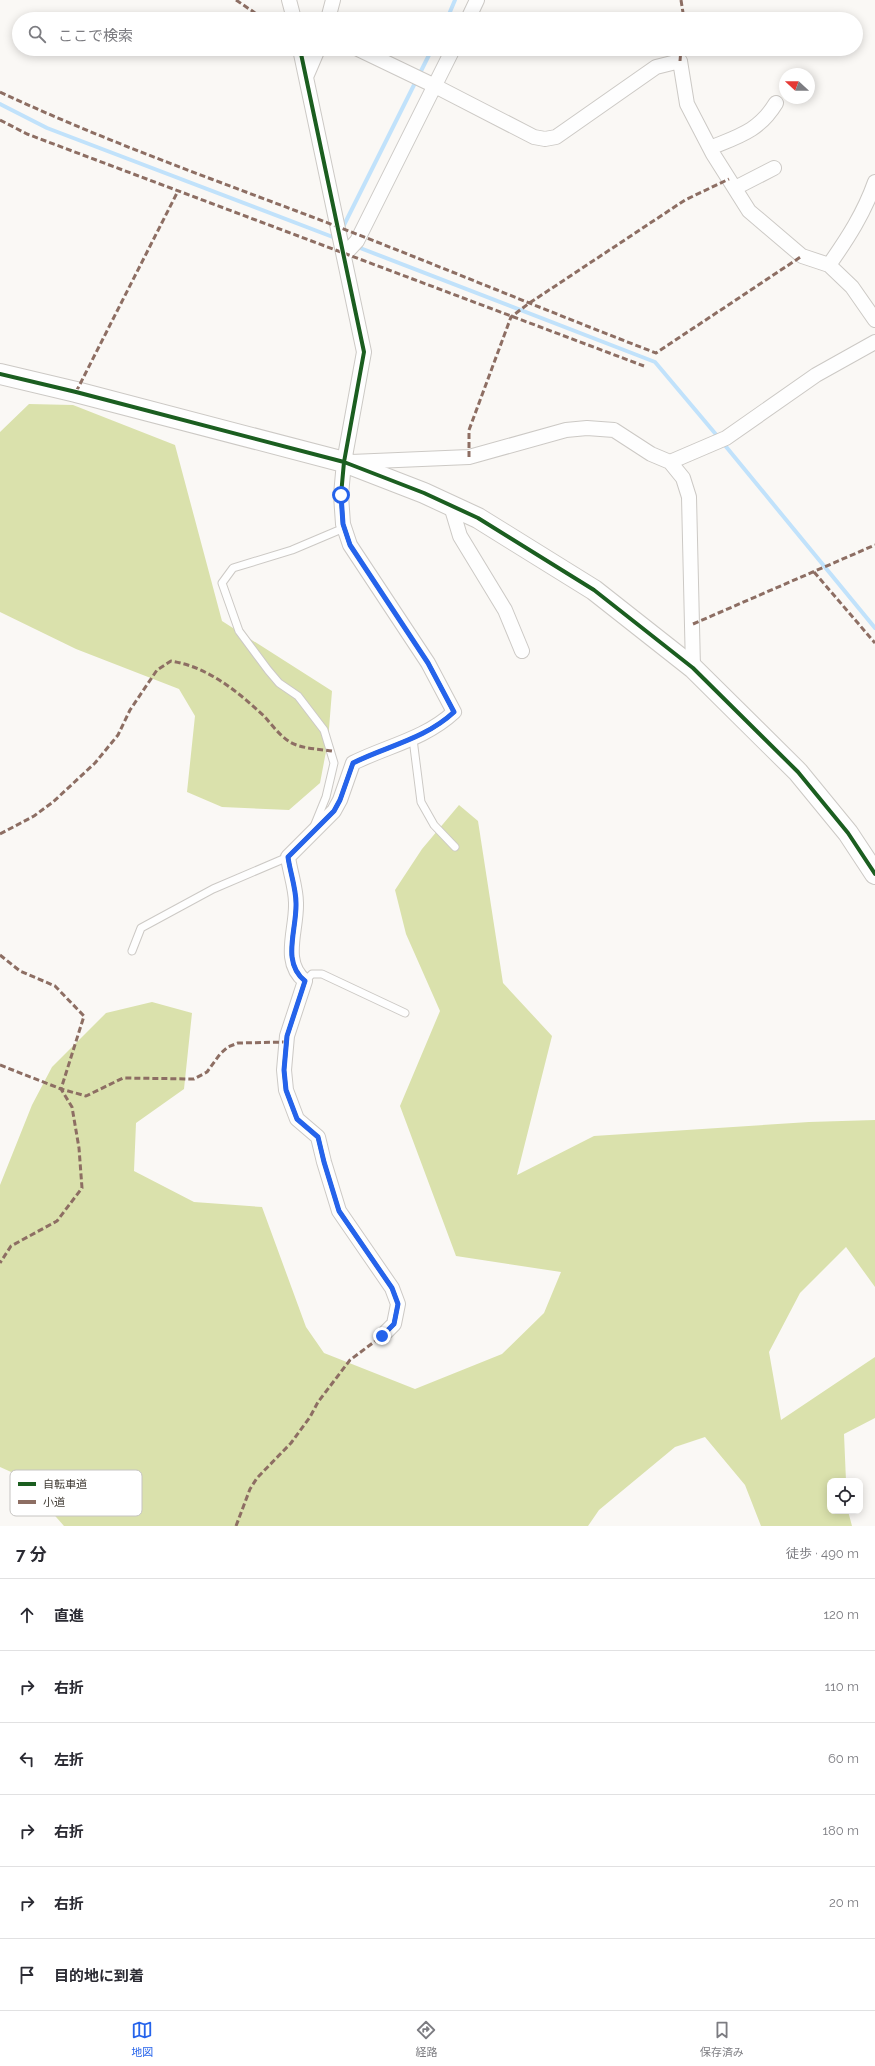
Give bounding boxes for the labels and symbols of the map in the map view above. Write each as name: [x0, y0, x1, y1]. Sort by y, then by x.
north arrow: [779, 68, 815, 104]
route start: [332, 486, 350, 504]
route end: [373, 1327, 391, 1345]
legend: [10, 1470, 142, 1516]
text: 自転車道: [43, 1478, 87, 1491]
text: 小道: [43, 1496, 65, 1509]

